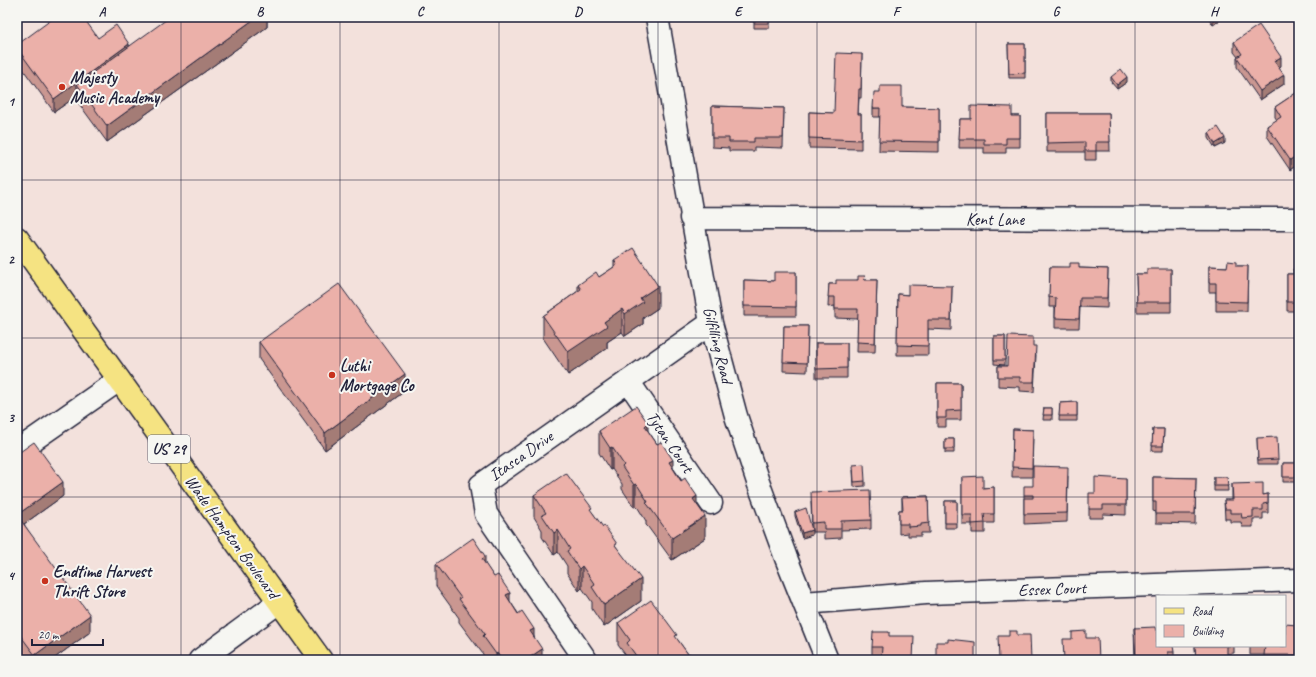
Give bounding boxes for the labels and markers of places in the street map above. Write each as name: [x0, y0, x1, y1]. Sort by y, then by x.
place label: Majesty Music Academy: [70, 67, 161, 108]
marker: Majesty Music Academy: [57, 82, 67, 92]
place label: Luthi Mortgage Co: [340, 355, 416, 396]
marker: Luthi Mortgage Co: [327, 370, 337, 380]
place label: Endtime Harvest Thrift Store: [53, 561, 153, 602]
marker: Endtime Harvest Thrift Store: [40, 576, 50, 586]

